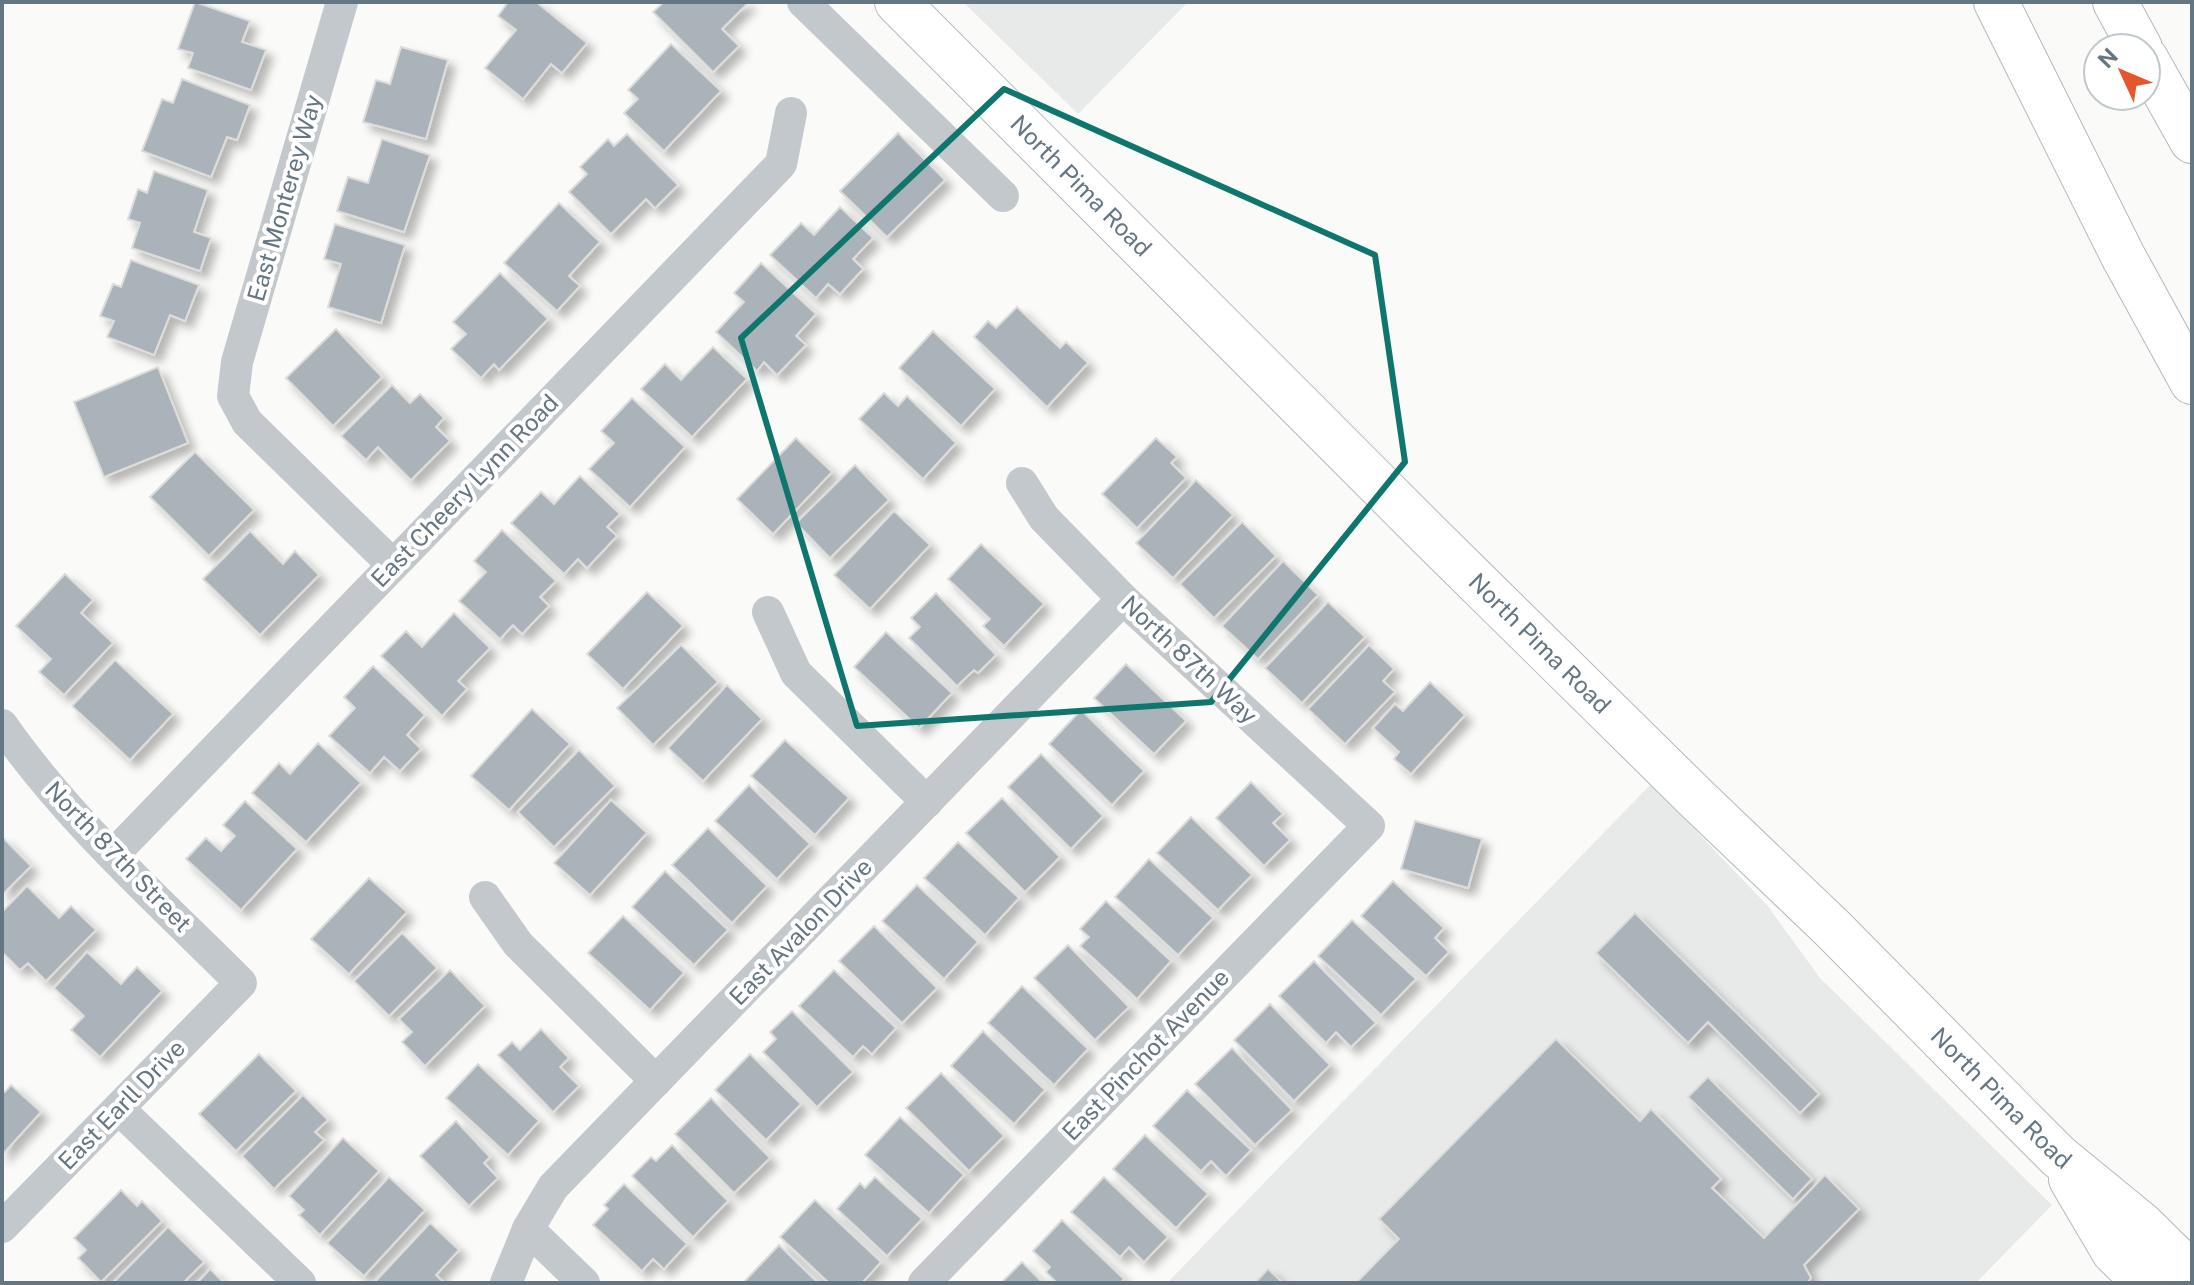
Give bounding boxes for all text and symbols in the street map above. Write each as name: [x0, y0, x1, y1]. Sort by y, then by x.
north arrow: [2082, 32, 2162, 112]
text: N: [2092, 43, 2123, 73]
street label: East Monterey Way: [241, 91, 327, 304]
street label: North Pima Road: [1005, 109, 1158, 262]
street label: East Cheery Lynn Road: [365, 388, 564, 592]
street label: North Pima Road: [1463, 567, 1617, 719]
street label: North 87th Way: [1116, 589, 1263, 729]
street label: North 87th Street: [40, 775, 198, 937]
street label: East Avalon Drive: [723, 852, 877, 1010]
street label: East Pinchot Avenue: [1056, 963, 1234, 1146]
street label: North Pima Road: [1926, 1021, 2077, 1174]
street label: East Earll Drive: [52, 1034, 190, 1175]

